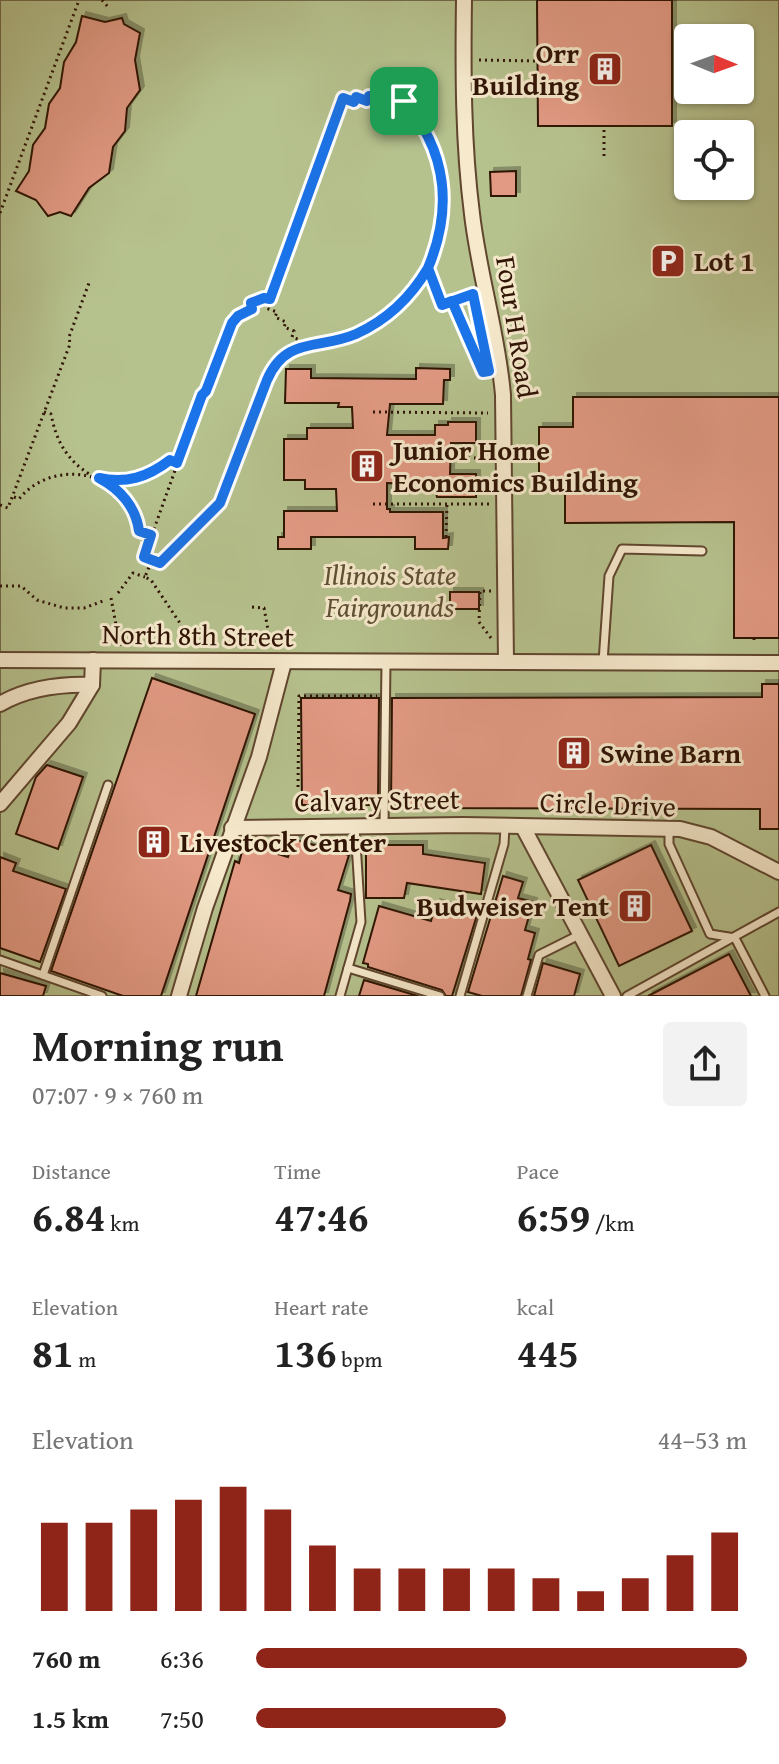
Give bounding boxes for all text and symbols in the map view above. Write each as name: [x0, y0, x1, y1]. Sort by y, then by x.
north arrow: [674, 24, 754, 104]
map controls: [674, 24, 754, 200]
place label: Orr Building: [472, 32, 579, 105]
building icon: Orr Building: [586, 50, 624, 88]
pin: [370, 67, 438, 135]
icon: arrive: [382, 79, 426, 123]
button: locate: [674, 120, 754, 200]
place label: Lot 1: [694, 240, 755, 281]
parking icon: Lot 1: [649, 242, 687, 280]
street label: Four H Road: [486, 253, 549, 401]
place label: Junior Home Economics Building: [389, 429, 638, 502]
building icon: Junior Home Economics Building: [348, 447, 386, 485]
park label: Illinois State Fairgrounds: [324, 554, 456, 627]
street label: North 8th Street: [102, 612, 294, 657]
place label: Swine Barn: [600, 732, 742, 773]
building icon: Swine Barn: [555, 734, 593, 772]
street label: Calvary Street: [294, 778, 460, 821]
street label: Circle Drive: [539, 781, 677, 826]
place label: Livestock Center: [180, 821, 386, 862]
building icon: Livestock Center: [135, 823, 173, 861]
place label: Budweiser Tent: [416, 885, 609, 926]
building icon: Budweiser Tent: [616, 887, 654, 925]
text: Morning run: [32, 1013, 283, 1077]
button: share: [663, 1022, 747, 1106]
text: 07:07 · 9 × 760 m: [32, 1075, 203, 1114]
text: Distance: [32, 1155, 111, 1187]
text: Time: [274, 1155, 321, 1187]
text: Pace: [517, 1155, 559, 1187]
text: 6.84: [32, 1187, 105, 1246]
text: 47:46: [274, 1187, 369, 1246]
text: 6:59: [517, 1187, 590, 1246]
text: km: [105, 1207, 139, 1239]
text: /km: [590, 1207, 635, 1239]
text: Elevation: [32, 1291, 118, 1323]
text: Heart rate: [274, 1291, 369, 1323]
text: kcal: [517, 1291, 554, 1323]
text: 81: [32, 1323, 73, 1382]
text: 136: [274, 1323, 337, 1382]
text: 445: [517, 1323, 579, 1382]
text: m: [73, 1343, 96, 1375]
text: bpm: [337, 1343, 383, 1375]
text: Elevation: [32, 1420, 134, 1459]
text: 44–53 m: [658, 1420, 747, 1459]
text: 760 m: [32, 1639, 100, 1678]
text: 6:36: [160, 1639, 204, 1678]
text: 1.5 km: [32, 1699, 109, 1738]
text: 7:50: [160, 1699, 204, 1738]

